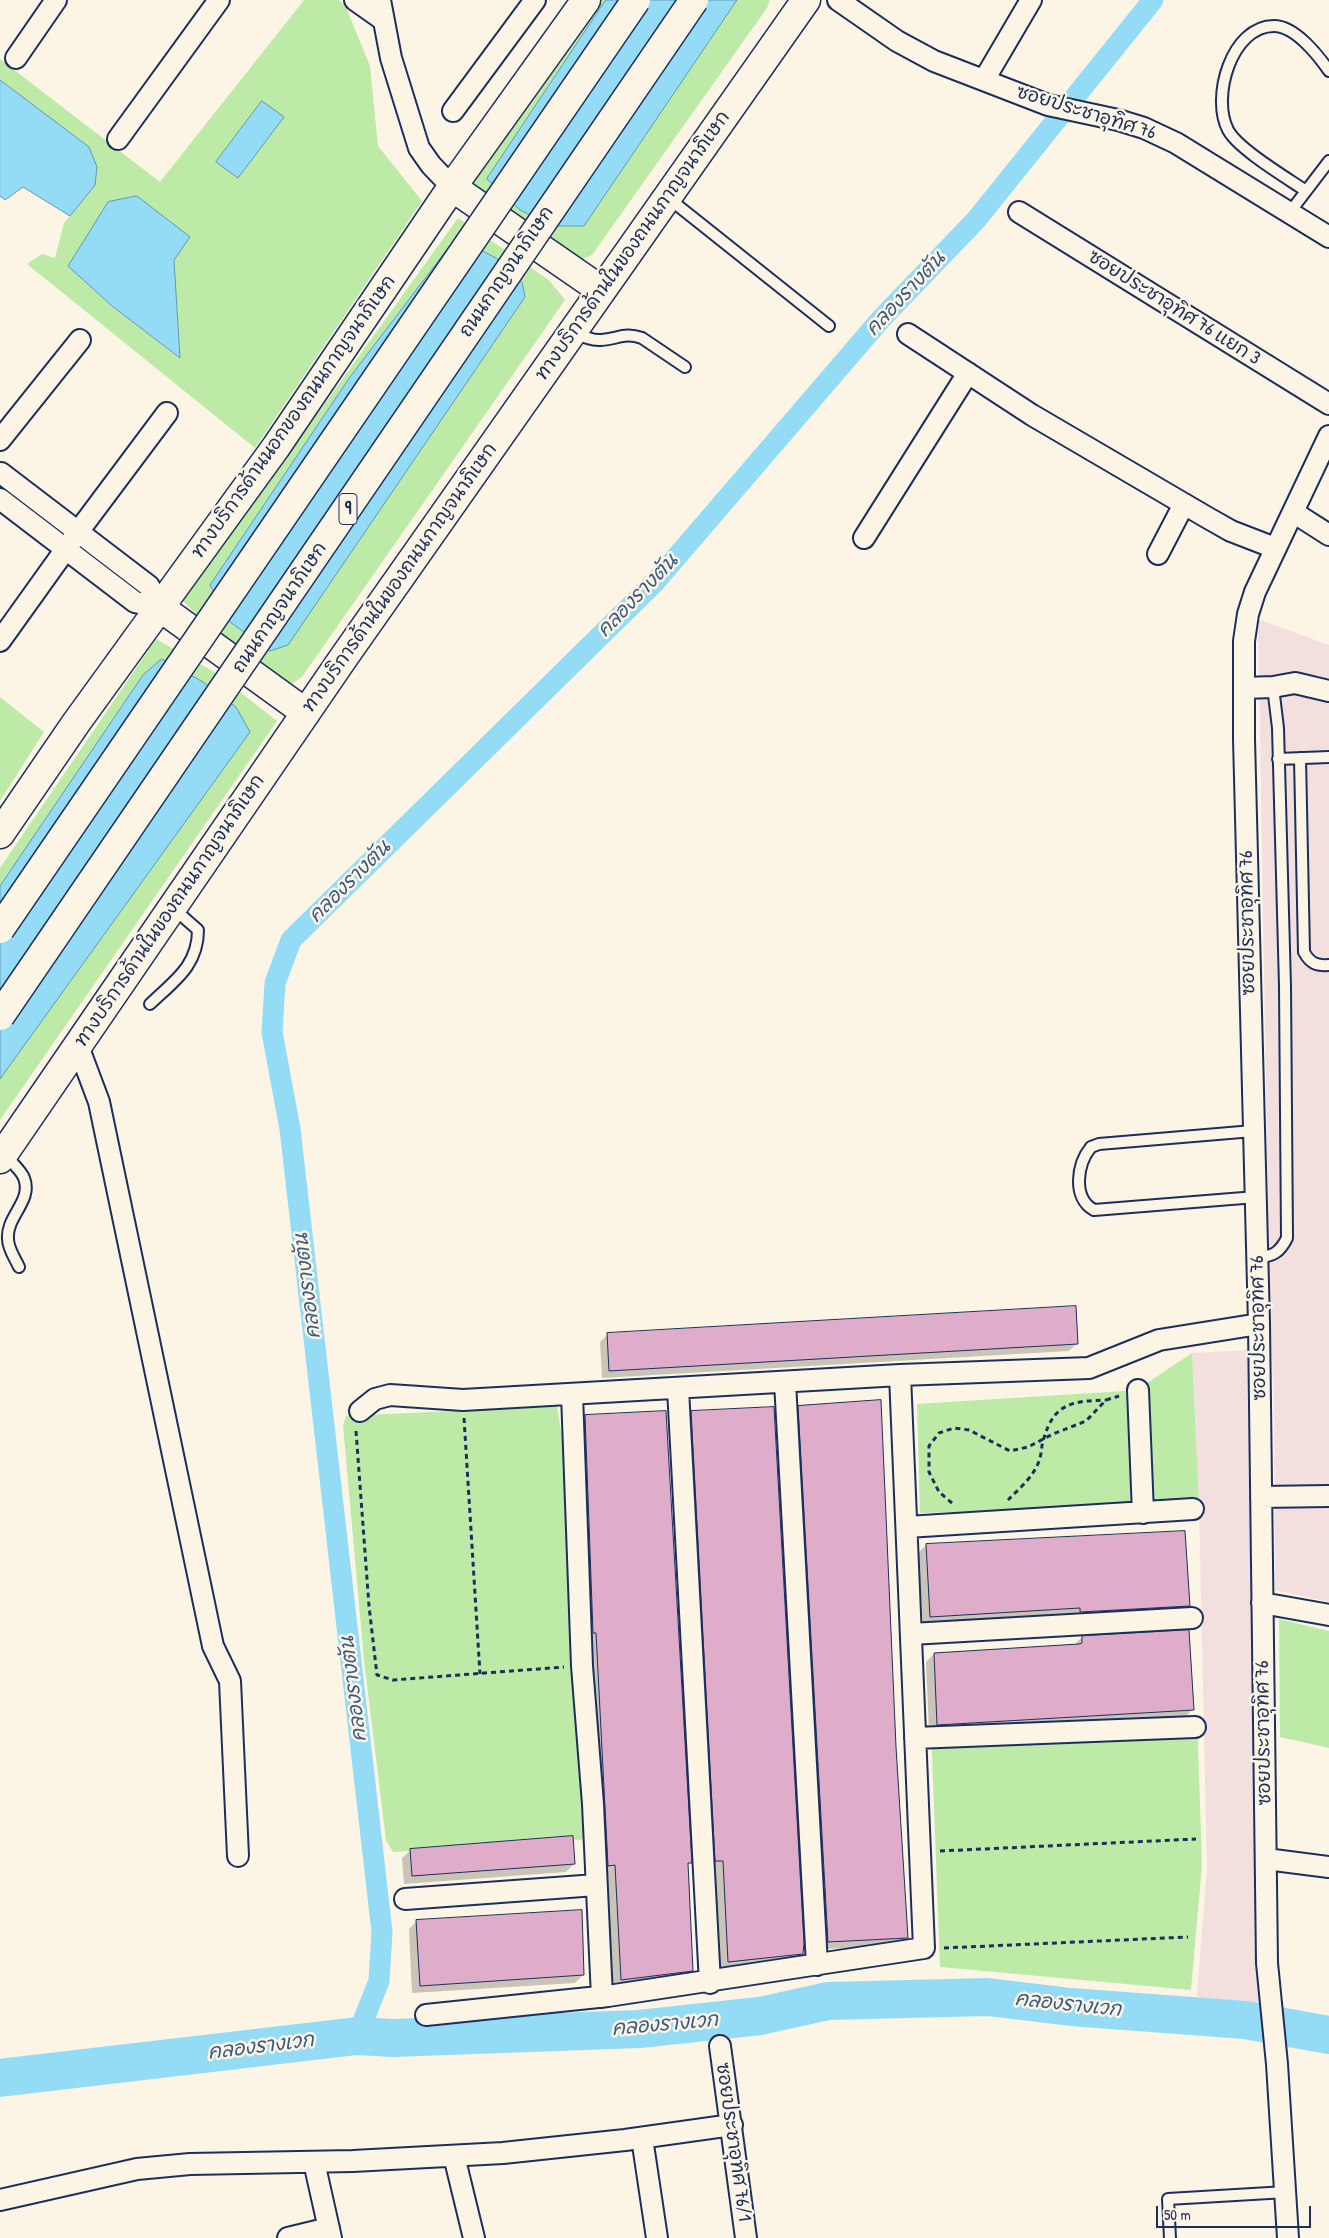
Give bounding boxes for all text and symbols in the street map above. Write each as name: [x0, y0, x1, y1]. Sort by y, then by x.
street label: ซอยประชาอุทิศ 76: [1013, 81, 1159, 145]
street label: ทางบริการด้านในของถนนกาญจนาภิเษก: [531, 107, 735, 385]
street label: ถนนกาญจนาภิเษก: [455, 202, 559, 342]
street label: ซอยประชาอุทิศ 76 แยก 3: [1084, 246, 1264, 370]
water label: คลองรางตัน: [861, 247, 951, 341]
street label: ทางบริการด้านนอกของถนนกาญจนาภิเษก: [187, 271, 401, 563]
street label: ทางบริการด้านในของถนนกาญจนาภิเษก: [298, 439, 502, 717]
road number: 9: [339, 494, 357, 524]
street label: ถนนกาญจนาภิเษก: [228, 538, 332, 678]
water label: คลองรางตัน: [593, 550, 683, 642]
street label: ทางบริการด้านในของถนนกาญจนาภิเษก: [70, 770, 270, 1052]
water label: คลองรางตัน: [304, 836, 396, 928]
street label: ซอยประชาอุทิศ 76: [1235, 850, 1261, 996]
water label: คลองรางตัน: [290, 1232, 326, 1340]
street label: ซอยประชาอุทิศ 76: [1246, 1255, 1272, 1401]
water label: คลองรางตัน: [336, 1635, 372, 1743]
street label: ซอยประชาอุทิศ 76: [1251, 1660, 1277, 1806]
water label: คลองรางเวก: [1014, 1988, 1122, 2022]
water label: คลองรางเวก: [611, 2008, 719, 2042]
water label: คลองรางเวก: [207, 2029, 315, 2065]
street label: ซอยประชาอุทิศ 76/1: [711, 2061, 755, 2223]
scale bar: [1159, 2196, 1314, 2228]
text: 50 m: [1164, 2204, 1191, 2225]

